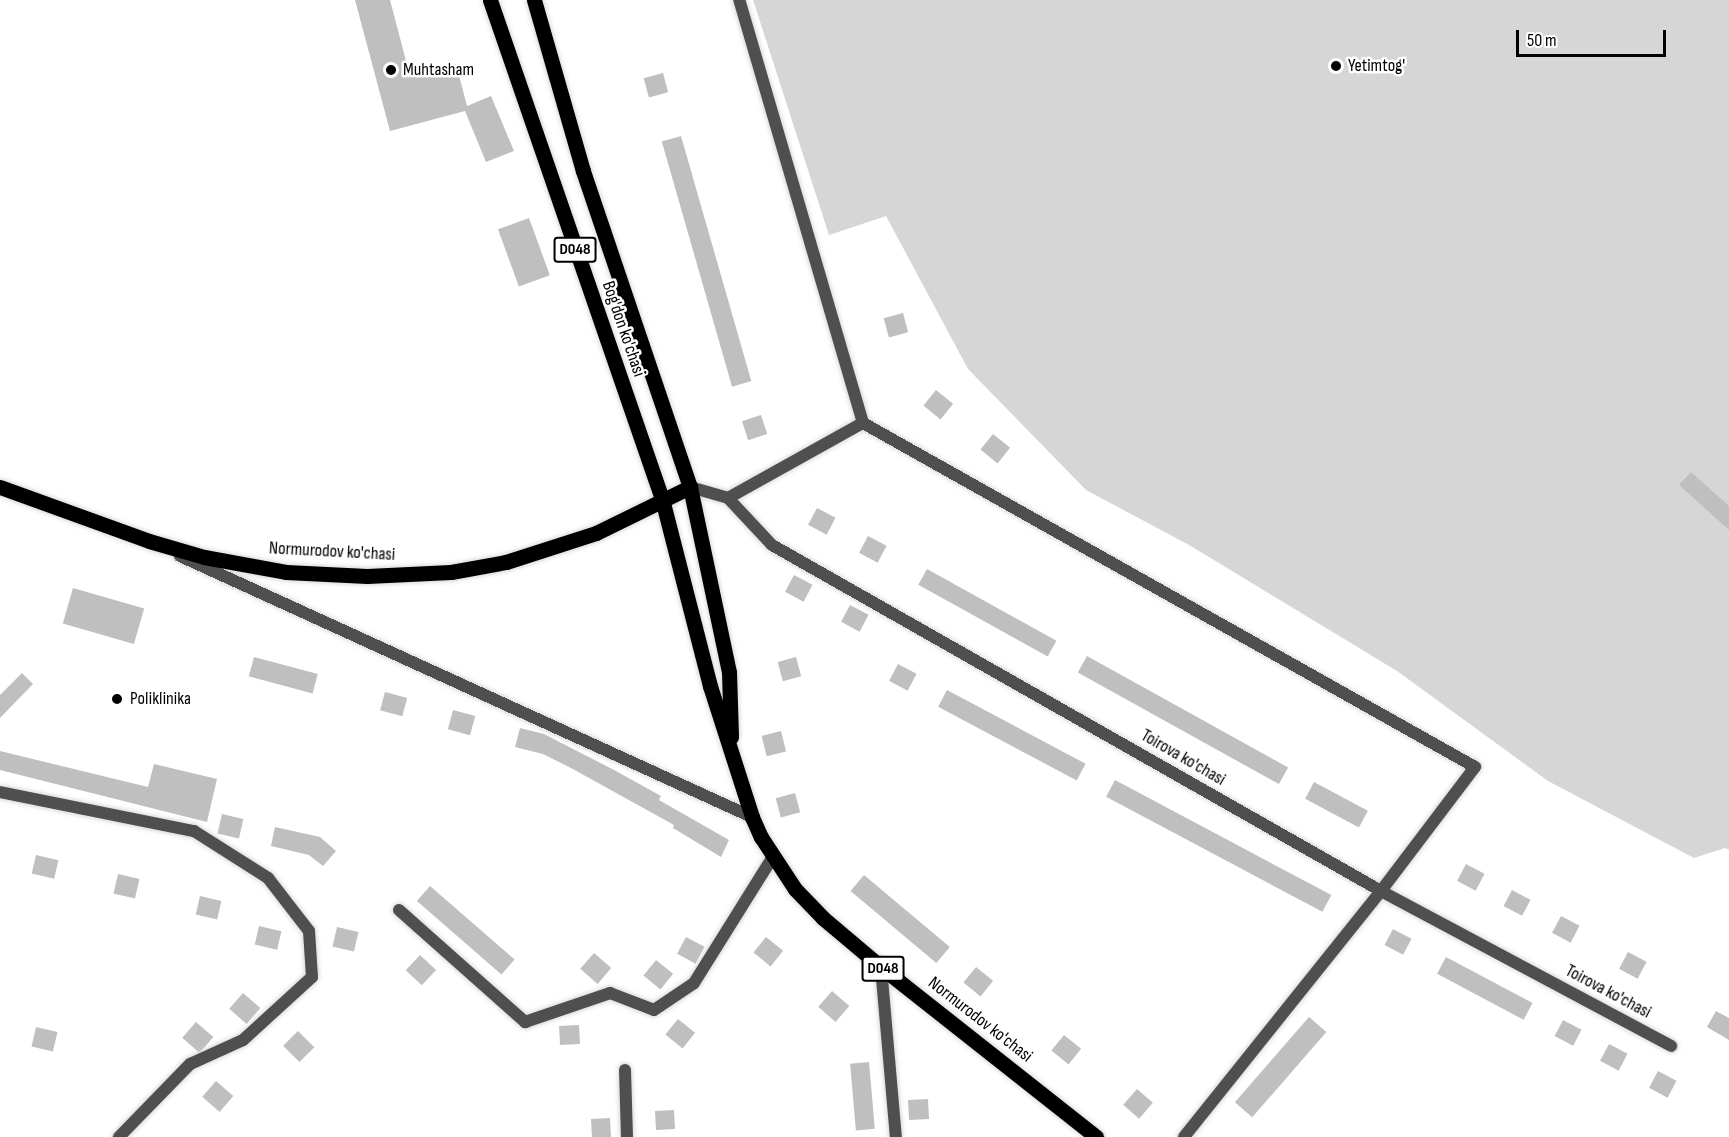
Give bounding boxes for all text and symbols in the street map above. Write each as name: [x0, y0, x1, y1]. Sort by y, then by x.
scale bar: [1519, 18, 1669, 56]
text: 50 m: [1527, 30, 1557, 51]
place label: Yetimtog': [1348, 55, 1405, 77]
place label: Muhtasham: [403, 59, 474, 81]
marker: Yetimtog': [1329, 59, 1343, 73]
marker: Muhtasham: [384, 63, 398, 77]
road number: D048: [552, 237, 598, 263]
street label: Bog'don ko'chasi: [597, 278, 649, 380]
street label: Normurodov ko'chasi: [268, 538, 396, 566]
place label: Poliklinika: [130, 688, 191, 710]
marker: Poliklinika: [108, 690, 126, 708]
street label: Toirova ko'chasi: [1137, 725, 1229, 791]
road number: D048: [860, 956, 906, 982]
street label: Toirova ko'chasi: [1561, 960, 1655, 1024]
street label: Normurodov ko'chasi: [924, 973, 1036, 1067]

